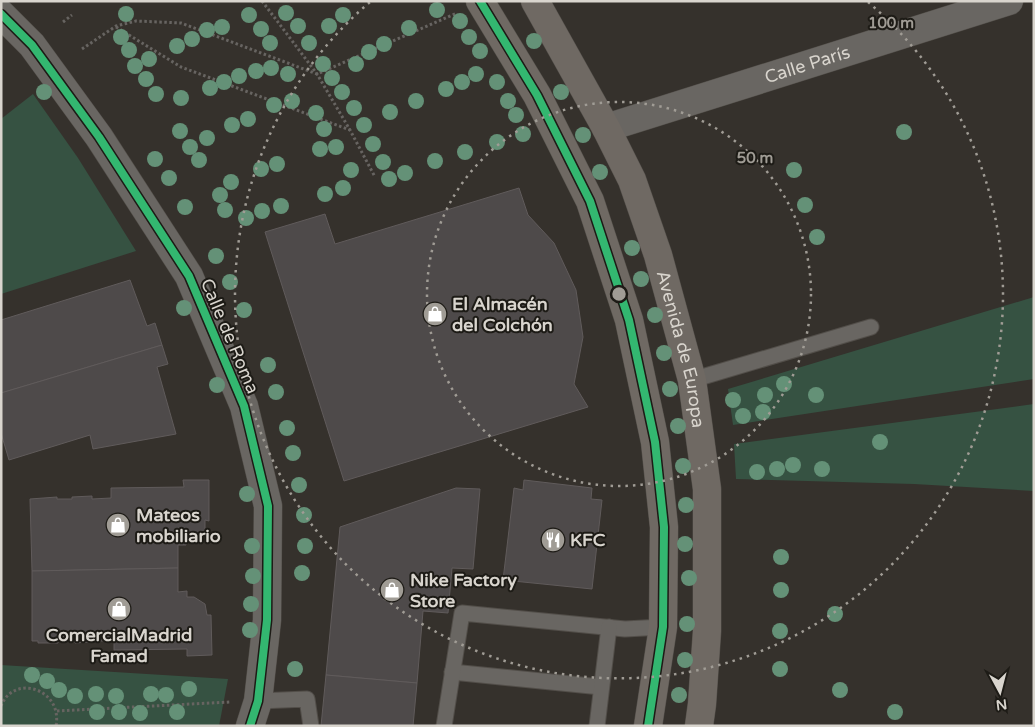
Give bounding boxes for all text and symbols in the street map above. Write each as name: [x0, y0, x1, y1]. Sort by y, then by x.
text: 100 m: [868, 14, 914, 32]
street label: Calle París: [762, 41, 853, 88]
text: 50 m: [737, 149, 773, 167]
street label: Avenida de Europa: [652, 268, 709, 429]
street label: Calle de Roma: [196, 275, 264, 397]
centre of rings: [610, 285, 628, 303]
place label: El Almacén del Colchón: [452, 293, 553, 336]
shop icon: El Almacén del Colchón: [422, 301, 448, 327]
place label: Mateos mobiliario: [136, 504, 221, 547]
shop icon: Mateos mobiliario: [105, 512, 131, 538]
restaurant icon: KFC: [540, 527, 566, 553]
place label: KFC: [570, 529, 606, 551]
place label: Nike Factory Store: [410, 569, 517, 612]
shop icon: Nike Factory Store: [379, 577, 405, 603]
shop icon: ComercialMadrid Famad: [106, 596, 132, 622]
place label: ComercialMadrid Famad: [46, 624, 192, 667]
north arrow: [975, 667, 1025, 717]
text: N: [995, 695, 1008, 714]

